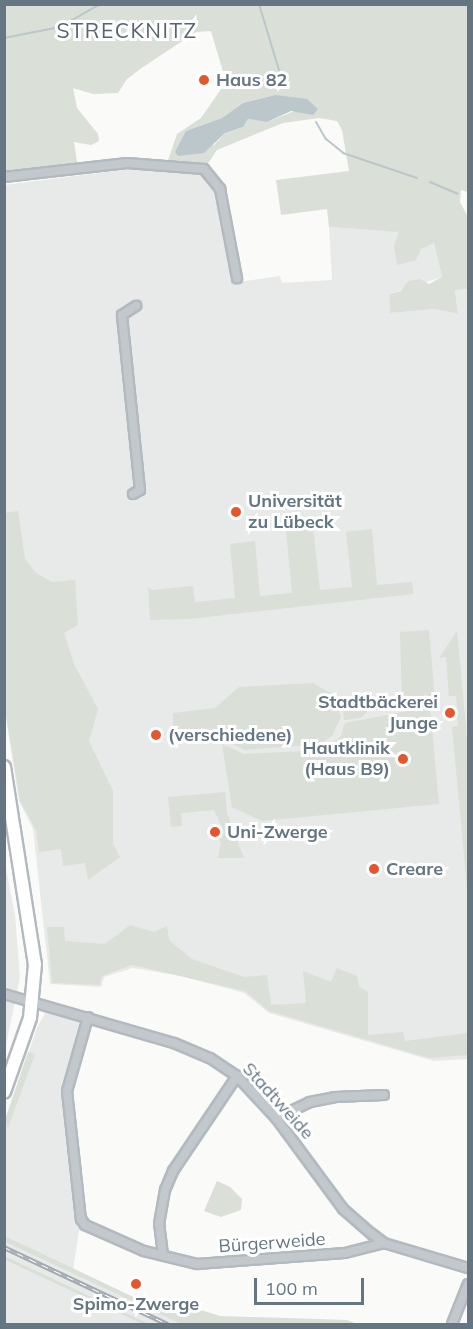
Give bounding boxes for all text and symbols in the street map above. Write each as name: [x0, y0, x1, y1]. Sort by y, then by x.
district label: STRECKNITZ: [56, 17, 198, 43]
place label: Haus 82: [216, 69, 287, 91]
marker: Haus 82: [197, 73, 211, 87]
place label: Universität zu Lübeck: [248, 491, 342, 534]
marker: Universität zu Lübeck: [229, 505, 243, 519]
place label: Stadtbäckerei Junge: [318, 692, 438, 734]
marker: Stadtbäckerei Junge: [443, 706, 457, 720]
place label: (verschiedene): [168, 724, 292, 746]
marker: (verschiedene): [149, 728, 163, 742]
place label: Hautklinik (Haus B9): [303, 738, 390, 780]
marker: Hautklinik (Haus B9): [394, 750, 412, 768]
place label: Uni-Zwerge: [227, 821, 328, 843]
marker: Uni-Zwerge: [208, 825, 222, 839]
place label: Creare: [386, 858, 443, 880]
marker: Creare: [367, 862, 381, 876]
street label: Stadtweide: [238, 1058, 318, 1144]
street label: Bürgerweide: [218, 1228, 326, 1258]
scale bar: [257, 1266, 366, 1304]
marker: Spimo-Zwerge: [129, 1277, 143, 1291]
text: 100 m: [265, 1277, 318, 1300]
place label: Spimo-Zwerge: [73, 1293, 199, 1315]

